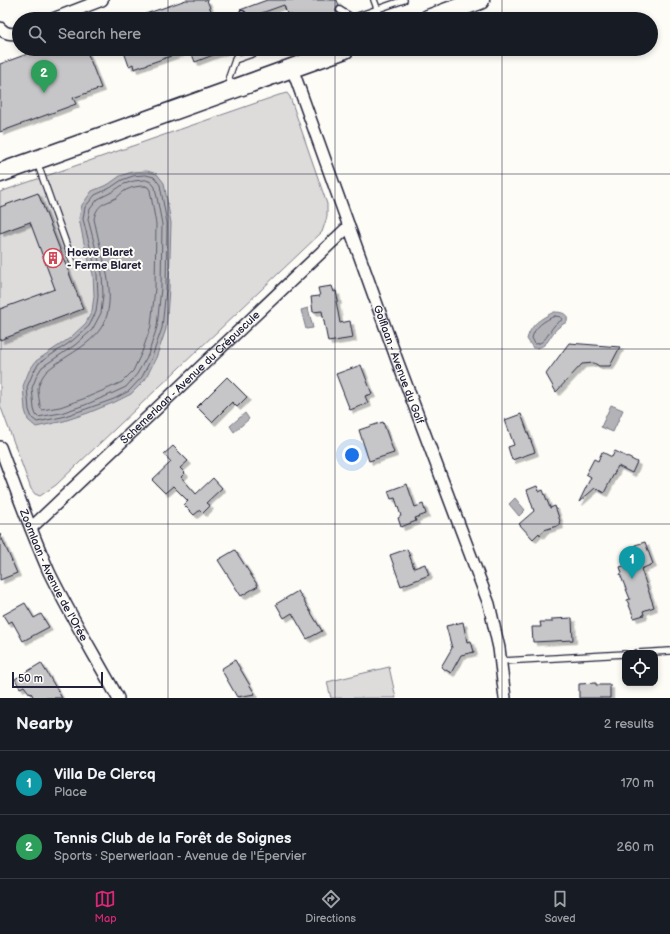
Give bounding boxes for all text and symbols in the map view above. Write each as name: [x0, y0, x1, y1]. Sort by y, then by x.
search box: [12, 12, 658, 56]
icon: search: [26, 23, 48, 45]
text: Search here: [58, 25, 141, 44]
pin: 2: [31, 60, 57, 93]
place label: Hoeve Blaret - Ferme Blaret: [67, 246, 141, 272]
building icon: Hoeve Blaret - Ferme Blaret: [42, 247, 64, 269]
street label: Golflaan - Avenue du Golf: [371, 303, 427, 426]
street label: Schemerlaan - Avenue du Crépuscule: [117, 308, 263, 446]
your location: [342, 445, 362, 465]
street label: Zoomlaan - Avenue de l'Orée: [17, 506, 91, 644]
pin: 1: [619, 546, 645, 579]
map controls: [622, 650, 658, 686]
button: locate: [622, 650, 658, 686]
scale bar: [12, 670, 103, 689]
text: 50 m: [18, 672, 43, 685]
text: Nearby: [16, 714, 73, 734]
text: 2 results: [604, 716, 654, 732]
text: Villa De Clercq: [54, 765, 156, 784]
text: 1: [26, 775, 32, 791]
text: 170 m: [621, 775, 654, 791]
text: Place: [54, 784, 87, 800]
text: Tennis Club de la Forêt de Soignes: [54, 829, 291, 848]
text: 2: [25, 839, 33, 855]
text: 260 m: [616, 839, 654, 855]
text: Sports · Sperwerlaan - Avenue de l'Épervier: [54, 848, 306, 864]
tab: Map: [94, 888, 117, 925]
tab: Directions: [305, 888, 356, 925]
tab: Saved: [545, 888, 576, 925]

